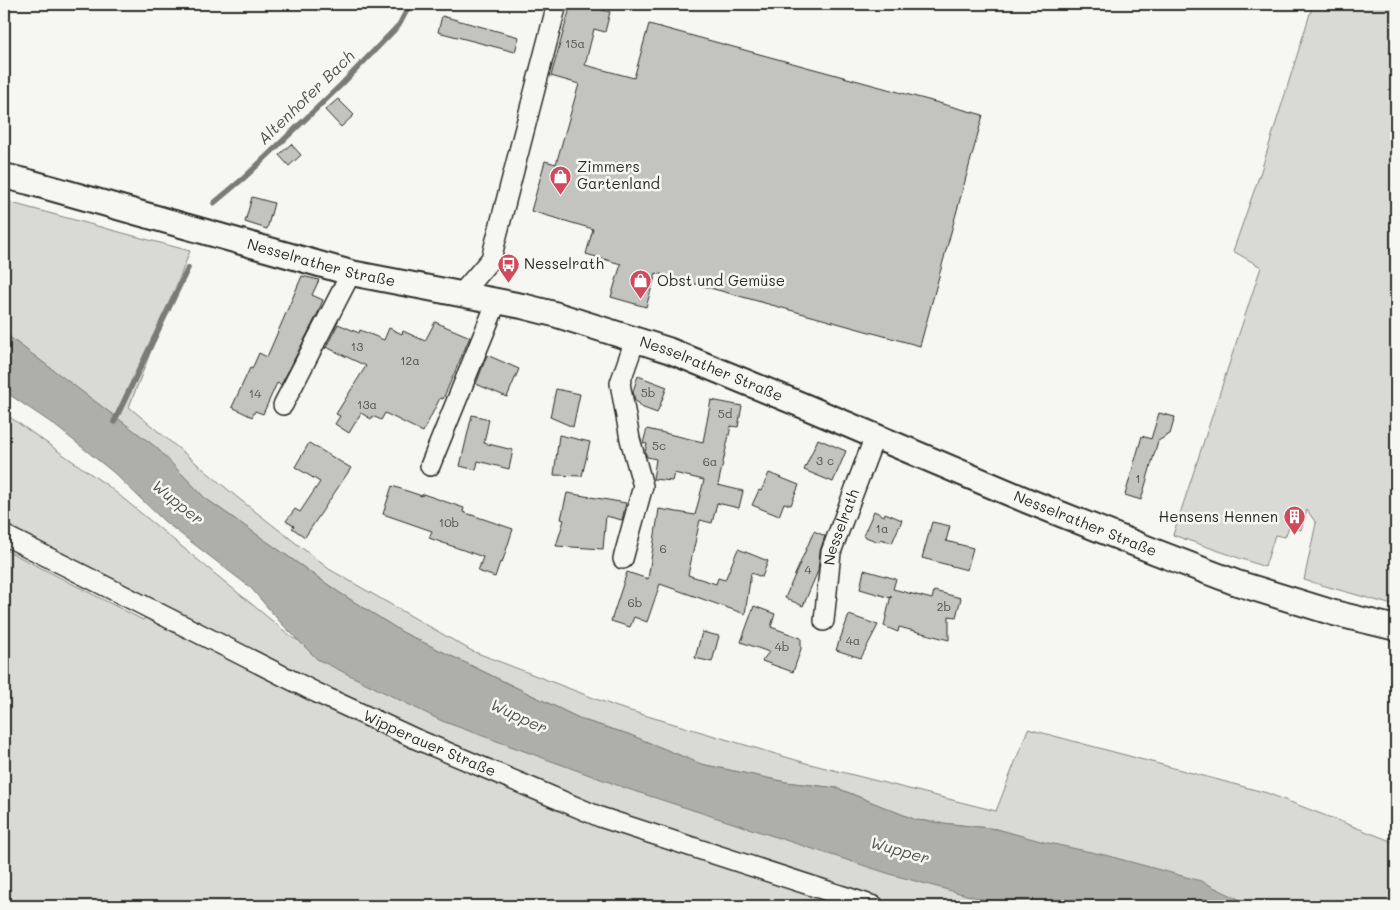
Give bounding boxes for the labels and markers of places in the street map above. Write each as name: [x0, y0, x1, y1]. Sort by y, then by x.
place label: Zimmers Gartenland: [577, 156, 660, 193]
shop icon: Zimmers Gartenland: [549, 164, 573, 195]
bus stop icon: Nesselrath: [496, 252, 520, 283]
place label: Nesselrath: [524, 253, 604, 273]
shop icon: Obst und Gemüse: [629, 269, 653, 300]
place label: Obst und Gemüse: [657, 270, 785, 290]
building icon: Hensens Hennen: [1282, 505, 1306, 536]
place label: Hensens Hennen: [1159, 506, 1278, 526]

